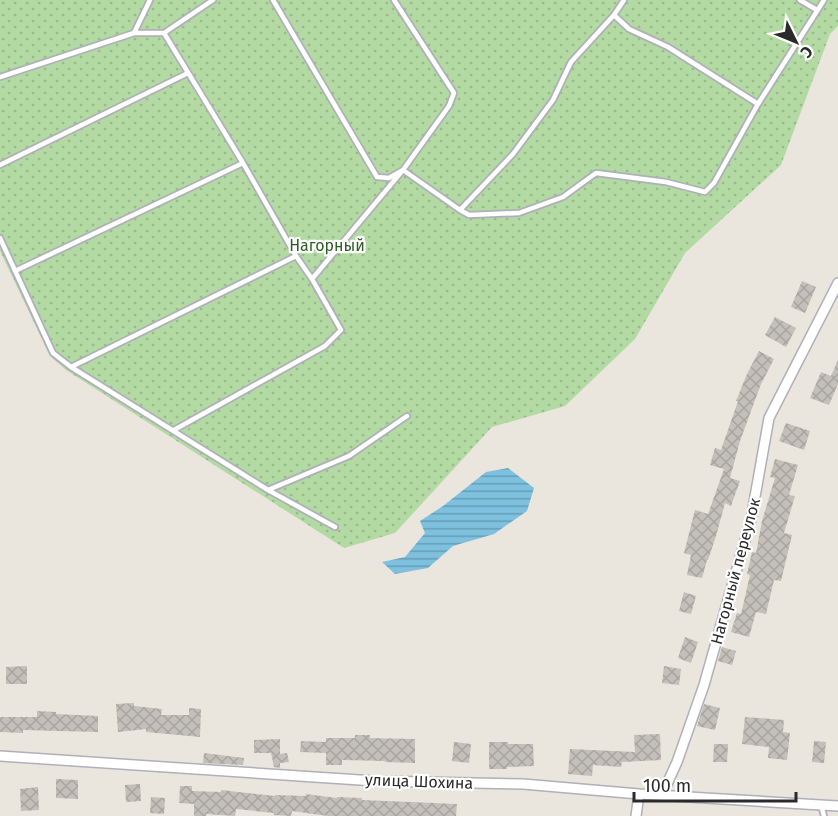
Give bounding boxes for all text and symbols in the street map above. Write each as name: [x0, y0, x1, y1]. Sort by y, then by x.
north arrow: [766, 12, 826, 72]
text: С: [796, 42, 817, 62]
park label: Нагорный: [289, 236, 365, 255]
street label: Нагорный переулок: [707, 495, 764, 646]
scale bar: [634, 765, 796, 803]
street label: улица Шохина: [364, 770, 473, 793]
text: 100 m: [643, 775, 691, 797]

